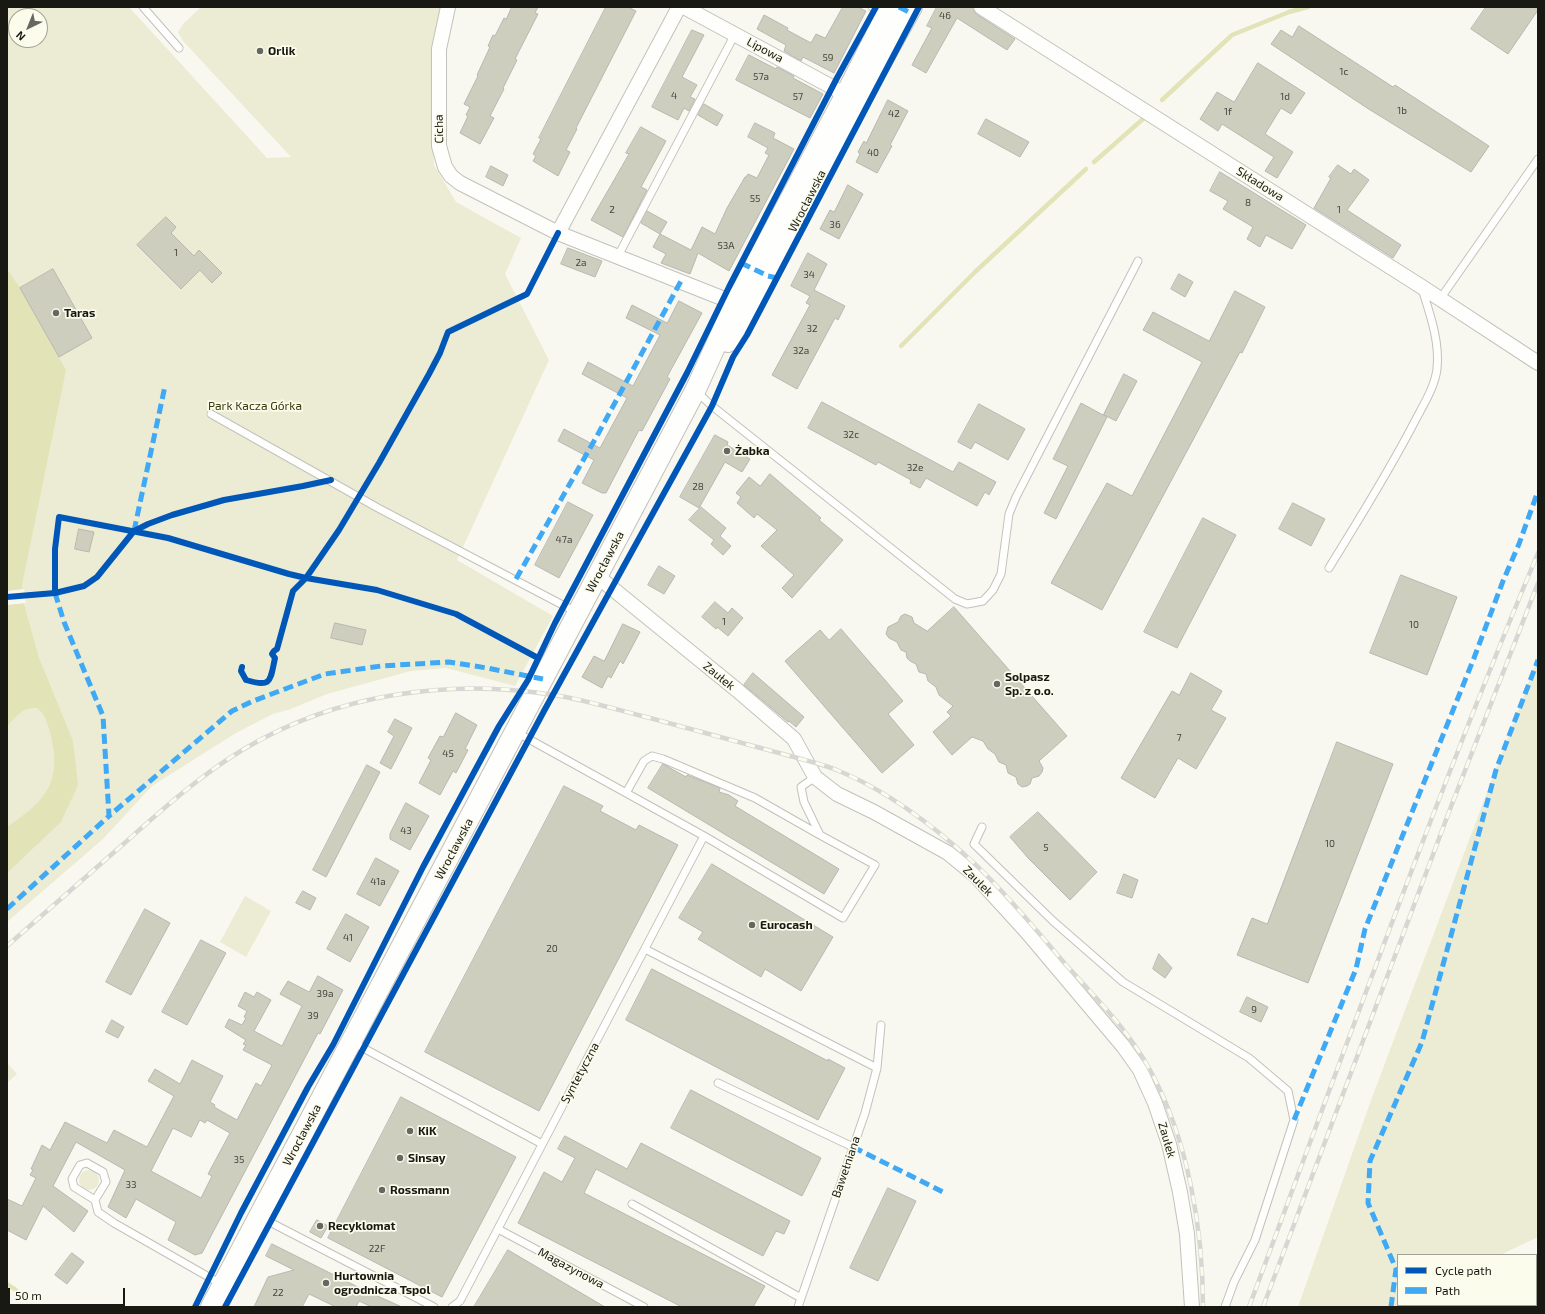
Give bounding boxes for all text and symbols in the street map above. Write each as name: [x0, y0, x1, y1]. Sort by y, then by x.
north arrow: [8, 8, 48, 48]
house number: 46: [939, 10, 951, 22]
text: N: [13, 29, 28, 44]
street label: Lipowa: [744, 34, 786, 66]
place label: Orlik: [268, 44, 295, 58]
marker: Orlik: [255, 46, 265, 56]
house number: 59: [822, 52, 834, 64]
house number: 1c: [1340, 66, 1348, 78]
house number: 57a: [753, 71, 769, 83]
house number: 4: [671, 90, 677, 102]
house number: 57: [793, 91, 803, 103]
house number: 1d: [1280, 91, 1290, 103]
house number: 1b: [1397, 105, 1407, 117]
house number: 1f: [1224, 106, 1232, 118]
house number: 42: [888, 108, 900, 120]
street label: Cicha: [432, 114, 446, 144]
house number: 40: [867, 147, 879, 159]
street label: Składowa: [1234, 164, 1286, 204]
street label: Wrocławska: [785, 168, 829, 234]
house number: 55: [750, 193, 760, 205]
house number: 8: [1245, 197, 1251, 209]
house number: 2: [609, 204, 615, 216]
house number: 1: [1337, 204, 1341, 216]
house number: 36: [829, 219, 841, 231]
house number: 53A: [717, 240, 735, 252]
house number: 1: [174, 247, 178, 259]
house number: 2a: [575, 257, 587, 269]
house number: 34: [803, 269, 815, 281]
place label: Taras: [64, 306, 95, 320]
marker: Taras: [51, 308, 61, 318]
house number: 32: [806, 323, 818, 335]
house number: 32a: [793, 345, 809, 357]
park label: Park Kacza Górka: [208, 399, 302, 413]
house number: 32c: [843, 429, 859, 441]
place label: Żabka: [735, 444, 770, 458]
marker: Żabka: [722, 446, 732, 456]
house number: 32e: [907, 462, 923, 474]
house number: 28: [692, 481, 704, 493]
street label: Wrocławska: [583, 529, 627, 595]
house number: 47a: [556, 534, 572, 546]
house number: 1: [722, 616, 726, 628]
house number: 10: [1409, 619, 1419, 631]
street label: Zaułek: [700, 659, 738, 693]
place label: Solpasz Sp. z o.o.: [1005, 670, 1054, 698]
marker: Solpasz Sp. z o.o.: [992, 679, 1002, 689]
house number: 7: [1176, 732, 1182, 744]
house number: 45: [442, 748, 454, 760]
street label: Wrocławska: [432, 816, 476, 882]
house number: 43: [400, 825, 412, 837]
house number: 10: [1325, 838, 1335, 850]
house number: 5: [1043, 842, 1049, 854]
street label: Zaułek: [960, 863, 996, 899]
house number: 41a: [370, 876, 386, 888]
place label: Eurocash: [760, 918, 813, 932]
marker: Eurocash: [747, 920, 757, 930]
house number: 41: [343, 932, 353, 944]
house number: 20: [546, 943, 558, 955]
house number: 39a: [317, 988, 333, 1000]
house number: 9: [1251, 1004, 1257, 1016]
house number: 39: [307, 1010, 319, 1022]
street label: Syntetyczna: [558, 1040, 602, 1106]
street label: Wrocławska: [280, 1102, 324, 1168]
street label: Zaułek: [1155, 1120, 1179, 1160]
place label: KiK: [418, 1124, 437, 1138]
marker: KiK: [405, 1126, 415, 1136]
street label: Bawełniana: [829, 1134, 863, 1200]
place label: Sinsay: [408, 1151, 446, 1165]
marker: Sinsay: [395, 1153, 405, 1163]
house number: 35: [234, 1154, 244, 1166]
house number: 33: [125, 1179, 137, 1191]
place label: Rossmann: [390, 1183, 449, 1197]
marker: Rossmann: [377, 1185, 387, 1195]
place label: Recyklomat: [328, 1219, 395, 1233]
marker: Recyklomat: [315, 1221, 325, 1231]
house number: 22F: [369, 1243, 385, 1255]
street label: Magazynowa: [535, 1245, 607, 1291]
legend: [1397, 1254, 1537, 1306]
text: Cycle path: [1435, 1263, 1492, 1277]
place label: Hurtownia ogrodnicza Tspol: [334, 1269, 430, 1297]
marker: Hurtownia ogrodnicza Tspol: [321, 1278, 331, 1288]
scale bar: [10, 1280, 127, 1306]
text: Path: [1435, 1283, 1460, 1297]
house number: 22: [272, 1287, 284, 1299]
text: 50 m: [15, 1288, 42, 1302]

